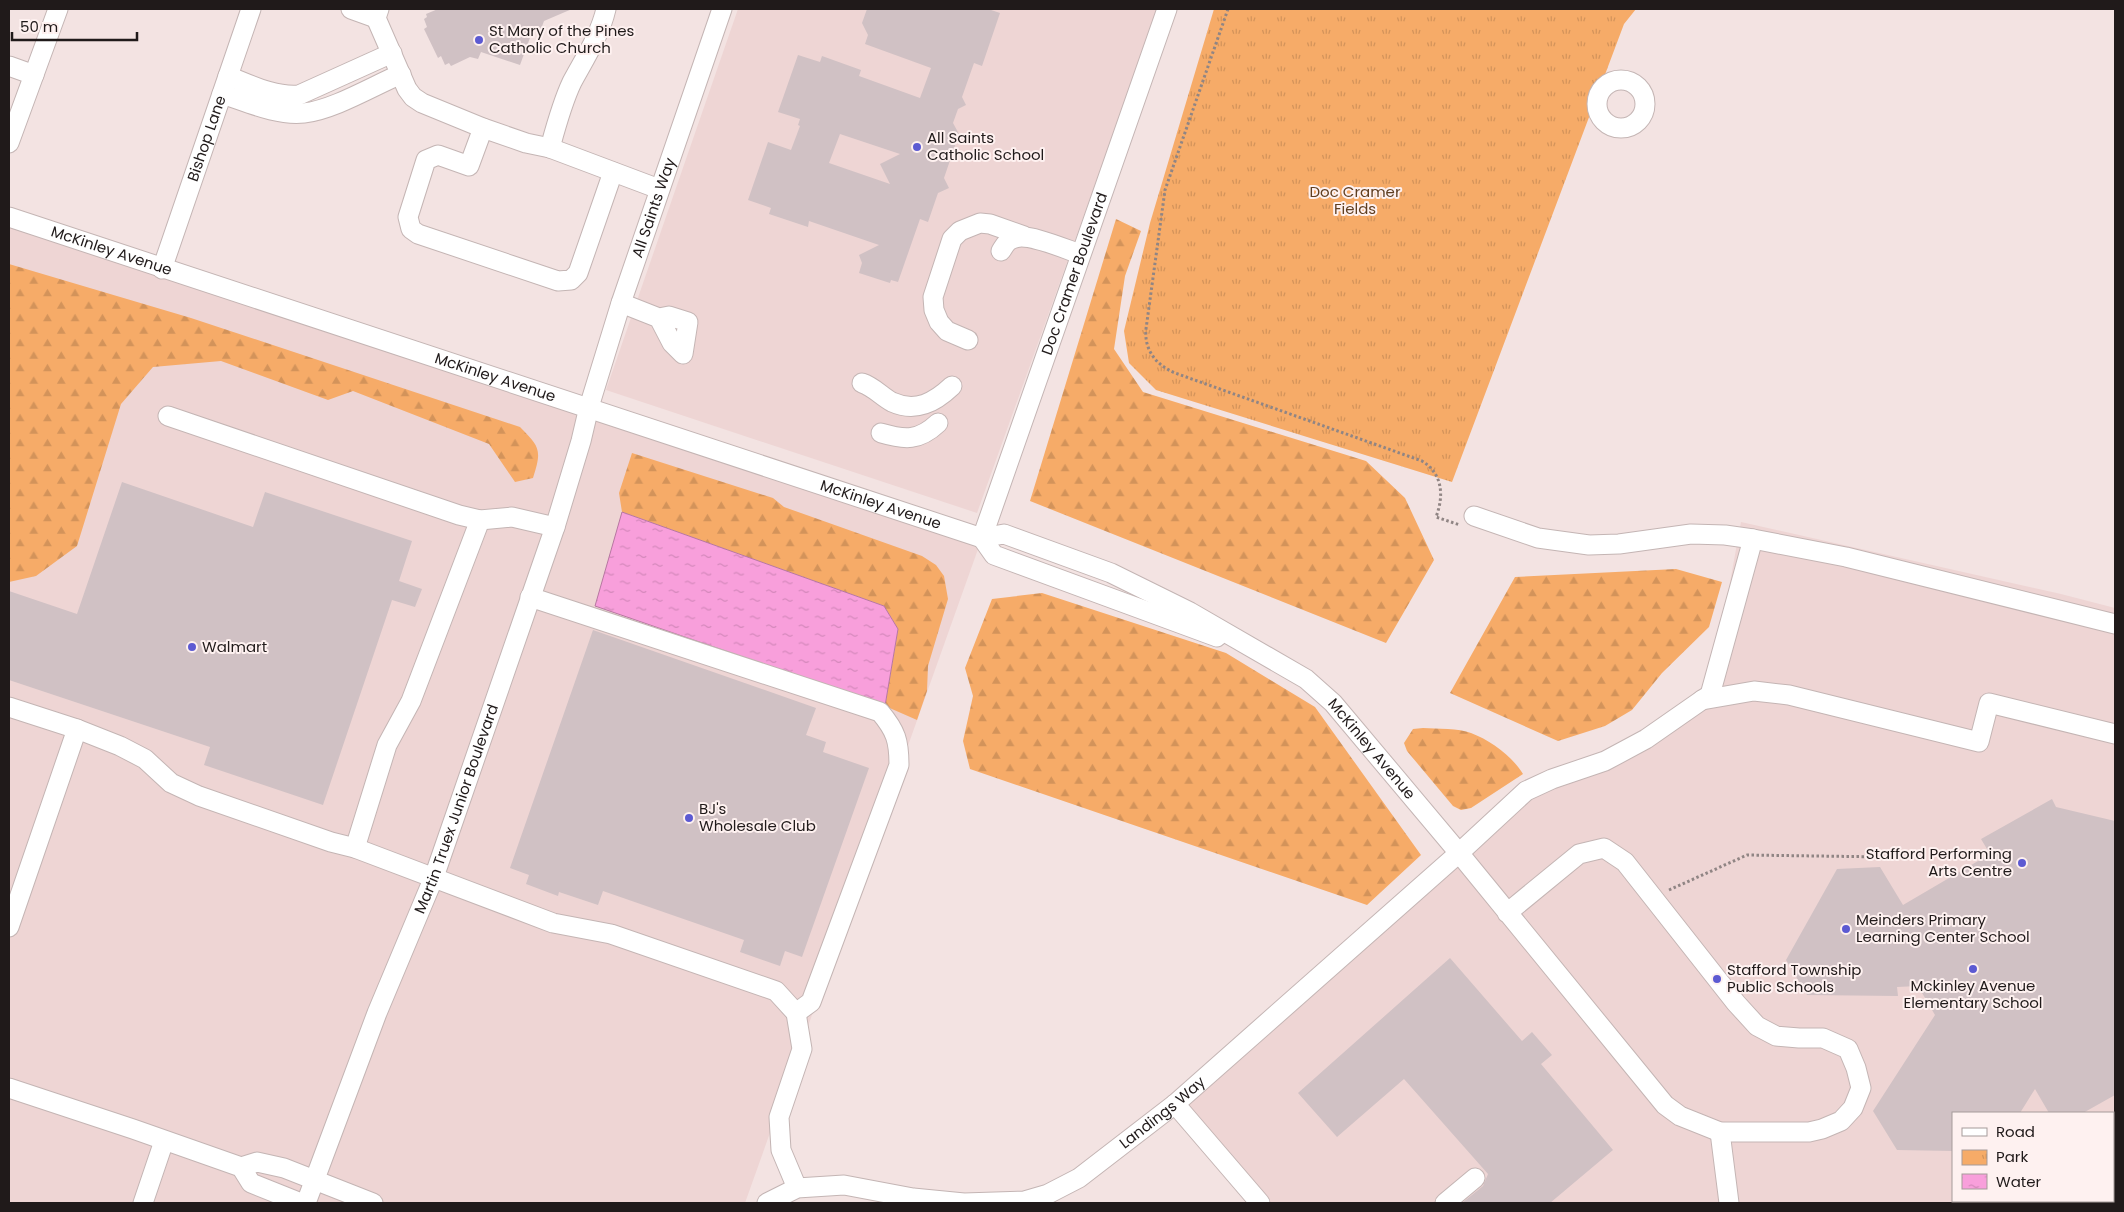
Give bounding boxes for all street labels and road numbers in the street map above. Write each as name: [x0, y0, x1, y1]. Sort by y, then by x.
street label: Bishop Lane: [182, 92, 231, 184]
street label: All Saints Way: [626, 154, 680, 260]
street label: Doc Cramer Boulevard: [1036, 189, 1112, 358]
street label: McKinley Avenue: [48, 221, 175, 280]
street label: McKinley Avenue: [432, 347, 559, 407]
street label: McKinley Avenue: [818, 474, 944, 534]
street label: McKinley Avenue: [1323, 694, 1421, 804]
street label: Martin Truex Junior Boulevard: [409, 701, 503, 917]
street label: Landings Way: [1115, 1071, 1210, 1153]

